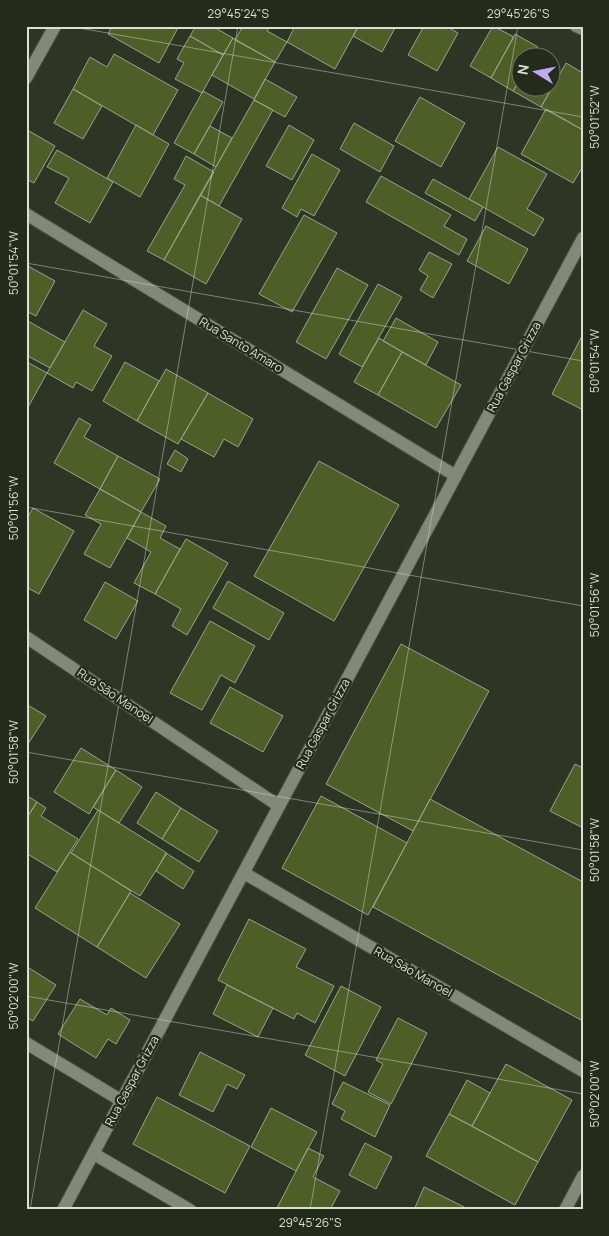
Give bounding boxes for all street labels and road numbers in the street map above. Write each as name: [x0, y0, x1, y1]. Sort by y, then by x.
street label: Rua Santo Amaro: [196, 313, 286, 376]
street label: Rua Gaspar Grizza: [483, 318, 545, 415]
street label: Rua São Manoel: [74, 664, 157, 727]
street label: Rua Gaspar Grizza: [292, 675, 354, 772]
street label: Rua São Manoel: [371, 942, 456, 1001]
street label: Rua Gaspar Grizza: [101, 1032, 163, 1129]

